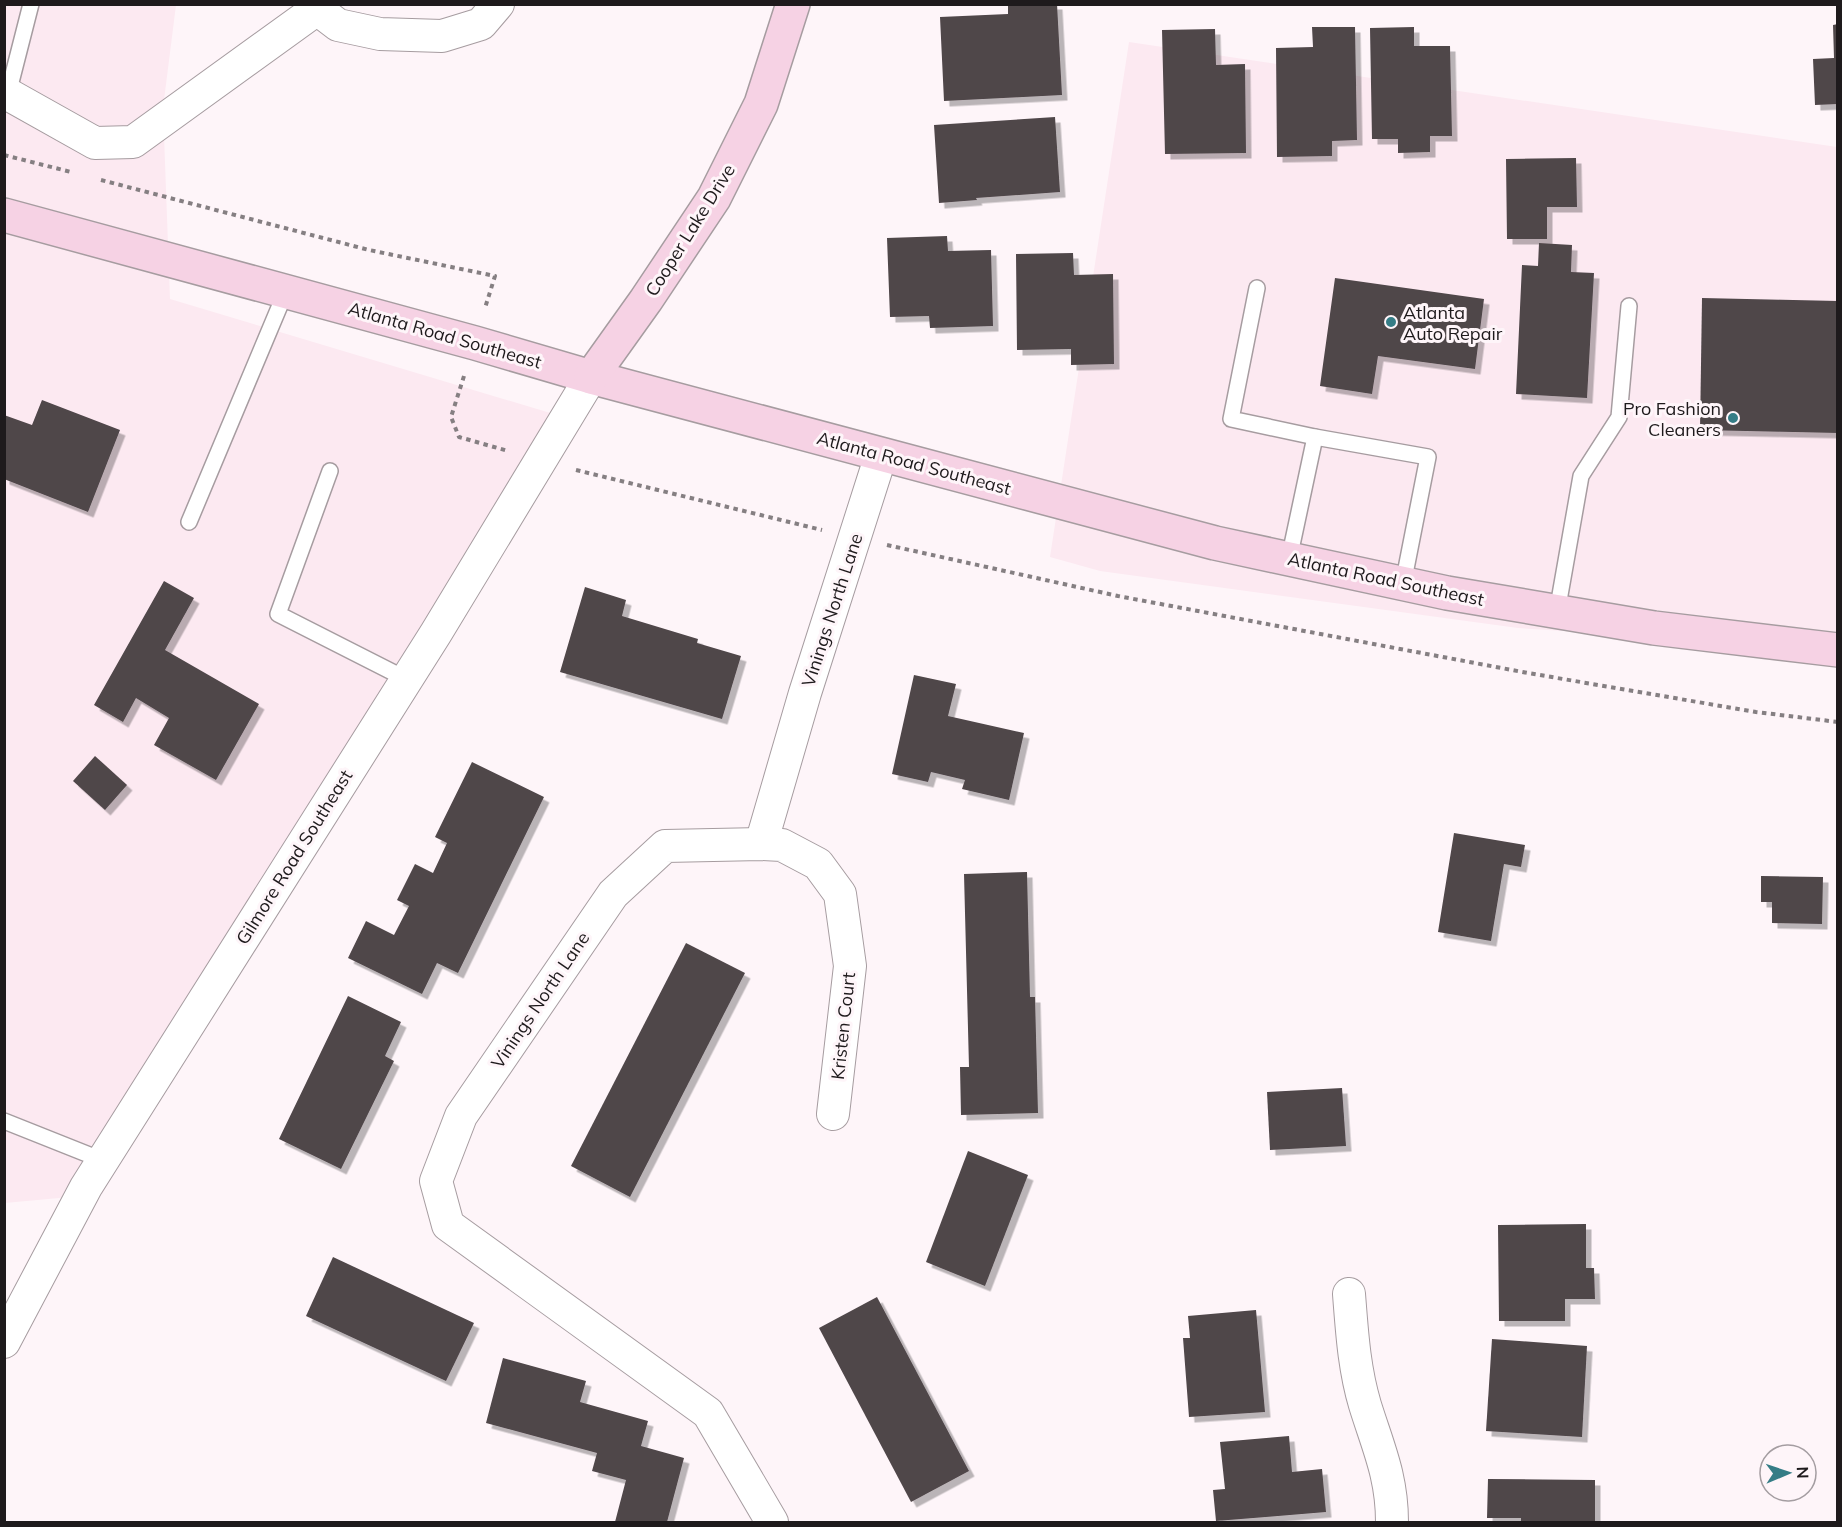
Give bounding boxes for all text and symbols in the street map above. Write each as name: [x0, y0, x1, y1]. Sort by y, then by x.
street label: Cooper Lake Drive: [640, 160, 740, 300]
street label: Atlanta Road Southeast: [346, 296, 544, 374]
place label: Atlanta Auto Repair: [1403, 301, 1503, 345]
marker: Atlanta Auto Repair: [1384, 315, 1398, 329]
place label: Pro Fashion Cleaners: [1623, 397, 1721, 441]
marker: Pro Fashion Cleaners: [1726, 411, 1740, 425]
street label: Atlanta Road Southeast: [814, 426, 1014, 500]
street label: Vinings North Lane: [796, 530, 868, 690]
street label: Atlanta Road Southeast: [1286, 547, 1486, 611]
street label: Gilmore Road Southeast: [231, 765, 357, 949]
street label: Vinings North Lane: [486, 927, 594, 1073]
street label: Kristen Court: [826, 971, 860, 1081]
north arrow: [1758, 1443, 1818, 1503]
text: N: [1793, 1466, 1813, 1479]

